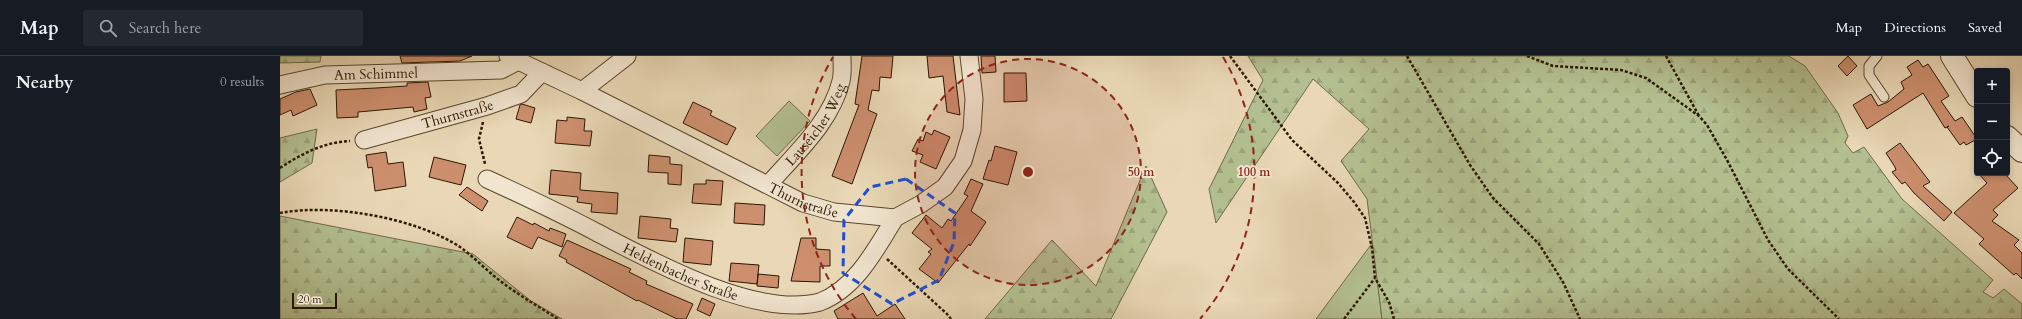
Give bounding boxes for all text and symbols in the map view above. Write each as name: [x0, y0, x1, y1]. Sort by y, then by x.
search box: [83, 10, 363, 46]
text: Map: [20, 15, 59, 41]
icon: search: [97, 17, 119, 39]
text: Search here: [129, 18, 201, 38]
text: Map: [1836, 18, 1862, 37]
text: Directions: [1884, 18, 1946, 37]
text: Saved: [1968, 18, 2002, 37]
street label: Am Schimmel: [334, 63, 419, 84]
map controls: [1974, 68, 2010, 176]
button: +: [1974, 68, 2010, 104]
text: Nearby: [16, 71, 73, 94]
text: 0 results: [220, 73, 264, 91]
street label: Lauseicher Weg: [781, 81, 849, 170]
street label: Thurnstraße: [419, 95, 496, 133]
button: −: [1974, 104, 2010, 140]
button: locate: [1974, 140, 2010, 176]
text: 50 m: [1128, 164, 1155, 180]
text: 100 m: [1238, 164, 1271, 180]
centre of rings: [1021, 165, 1035, 179]
street label: Thurnstraße: [765, 178, 839, 222]
street label: Heldenbacher Straße: [620, 238, 741, 305]
scale bar: [292, 291, 337, 310]
text: 20 m: [298, 292, 322, 307]

